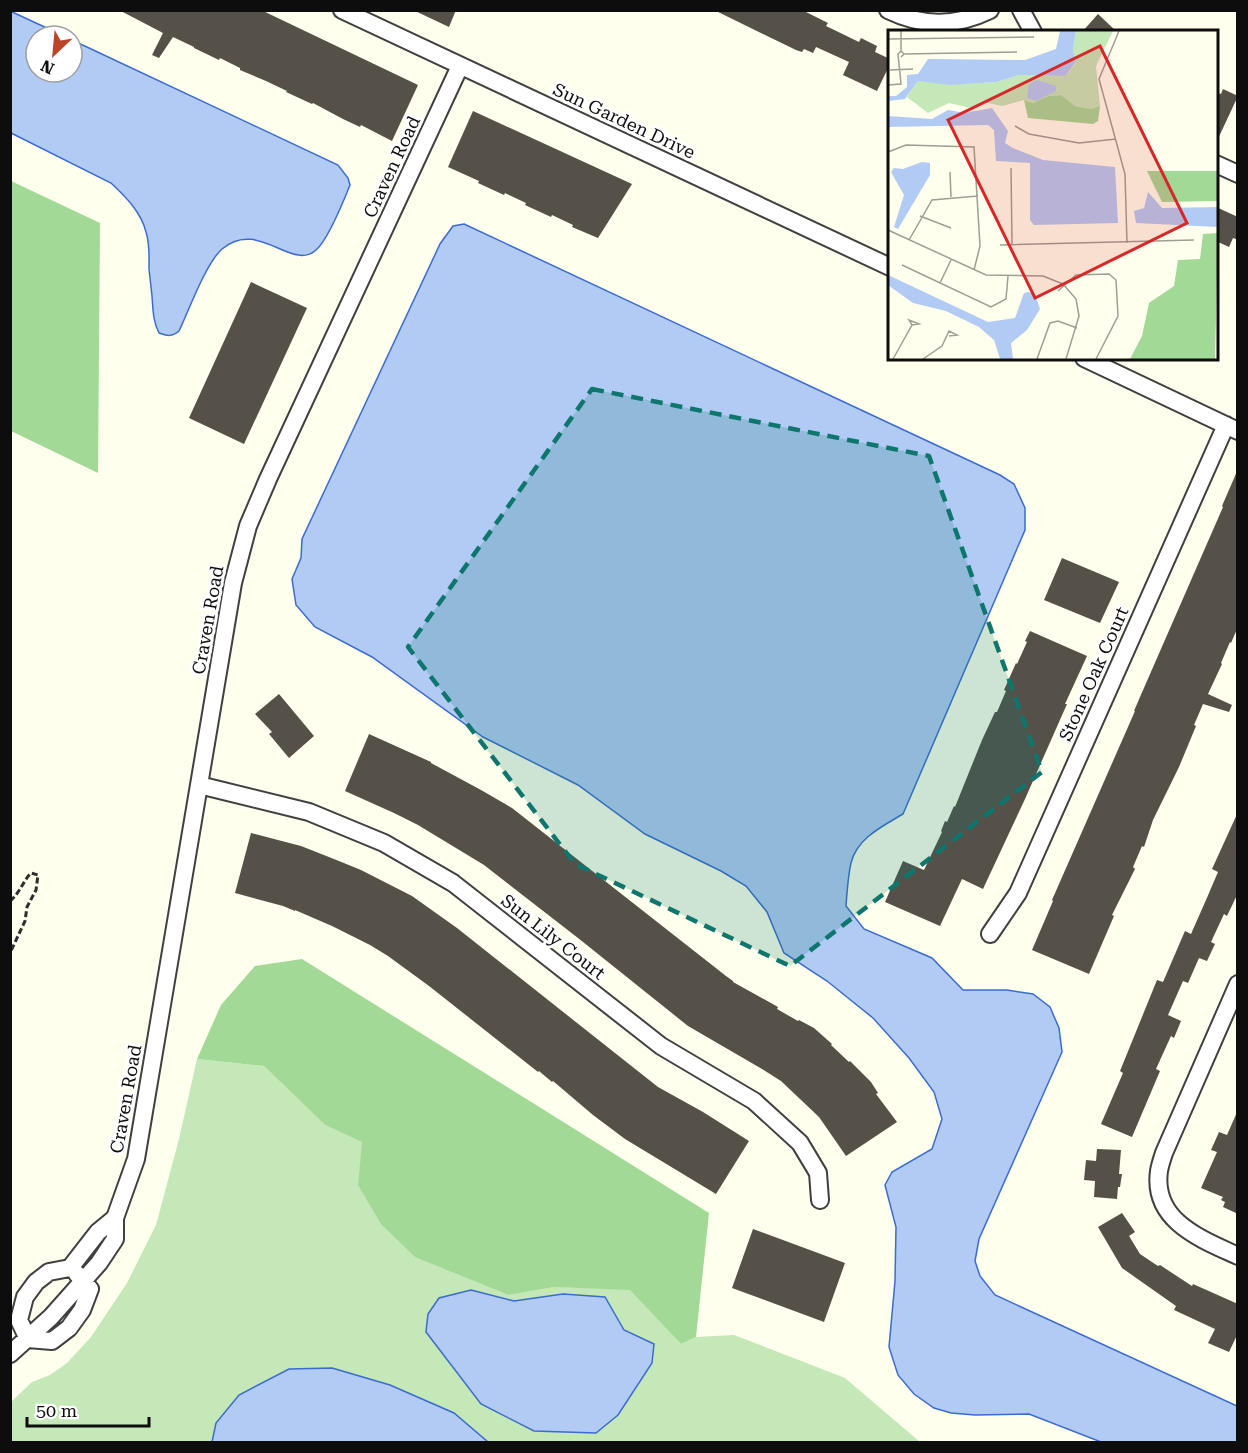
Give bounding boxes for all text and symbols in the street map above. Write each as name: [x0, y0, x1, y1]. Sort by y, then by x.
north arrow: [24, 24, 84, 84]
inset map: [888, 30, 1218, 360]
text: N: [38, 56, 57, 78]
street label: Sun Garden Drive: [550, 78, 699, 163]
street label: Craven Road: [359, 112, 424, 221]
street label: Craven Road: [188, 564, 227, 676]
street label: Stone Oak Court: [1055, 603, 1133, 744]
street label: Sun Lily Court: [497, 890, 610, 984]
street label: Craven Road: [106, 1043, 145, 1155]
scale bar: [27, 1390, 148, 1428]
text: 50 m: [36, 1400, 77, 1421]

